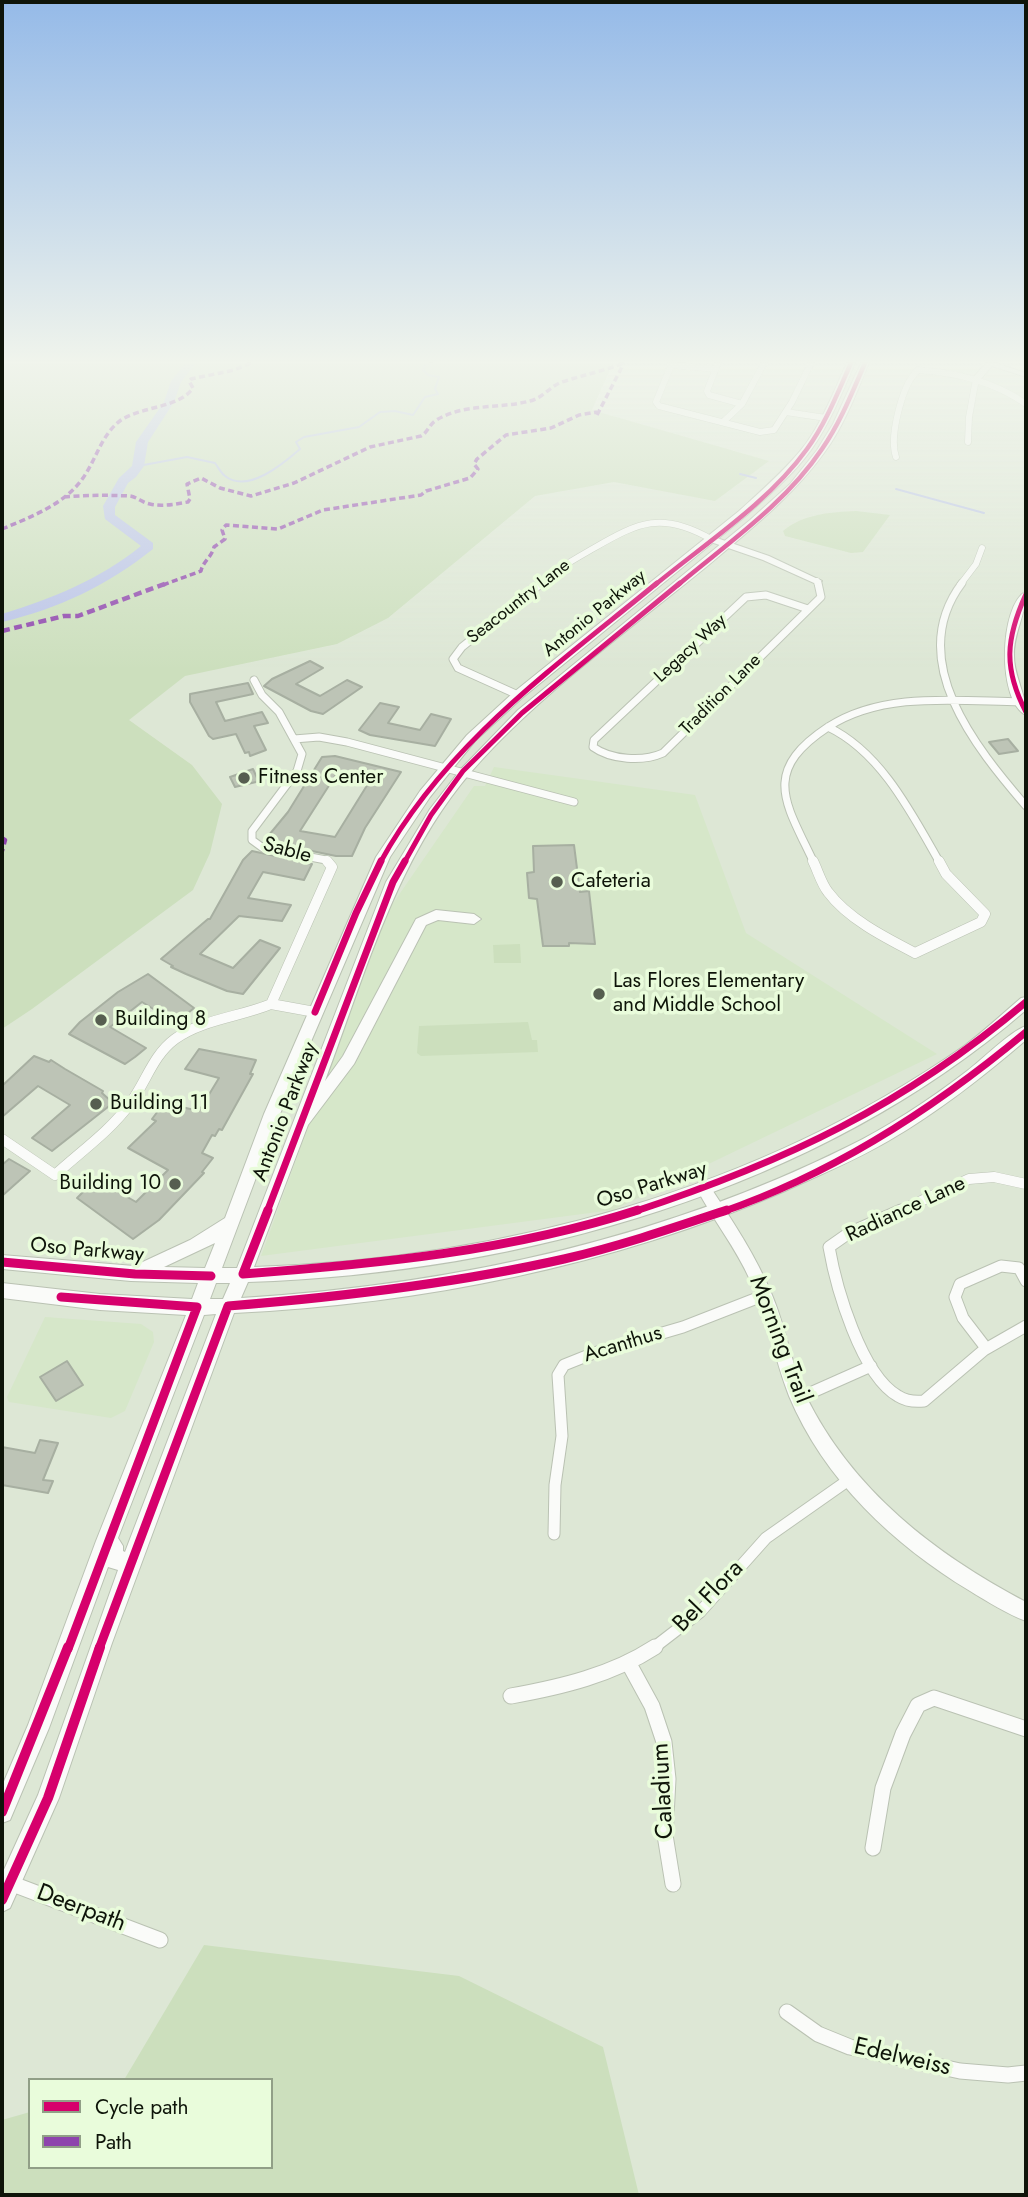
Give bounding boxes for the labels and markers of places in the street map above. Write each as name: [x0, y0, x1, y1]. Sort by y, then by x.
place label: Fitness Center: [258, 765, 383, 791]
marker: Fitness Center: [236, 770, 252, 786]
place label: Cafeteria: [571, 869, 651, 895]
marker: Cafeteria: [549, 874, 565, 890]
place label: Las Flores Elementary and Middle School: [613, 969, 804, 1019]
marker: Las Flores Elementary and Middle School: [591, 986, 607, 1002]
place label: Building 8: [115, 1007, 206, 1033]
marker: Building 8: [93, 1012, 109, 1028]
place label: Building 11: [110, 1091, 209, 1117]
marker: Building 11: [88, 1096, 104, 1112]
place label: Building 10: [59, 1171, 161, 1197]
marker: Building 10: [167, 1176, 183, 1192]

